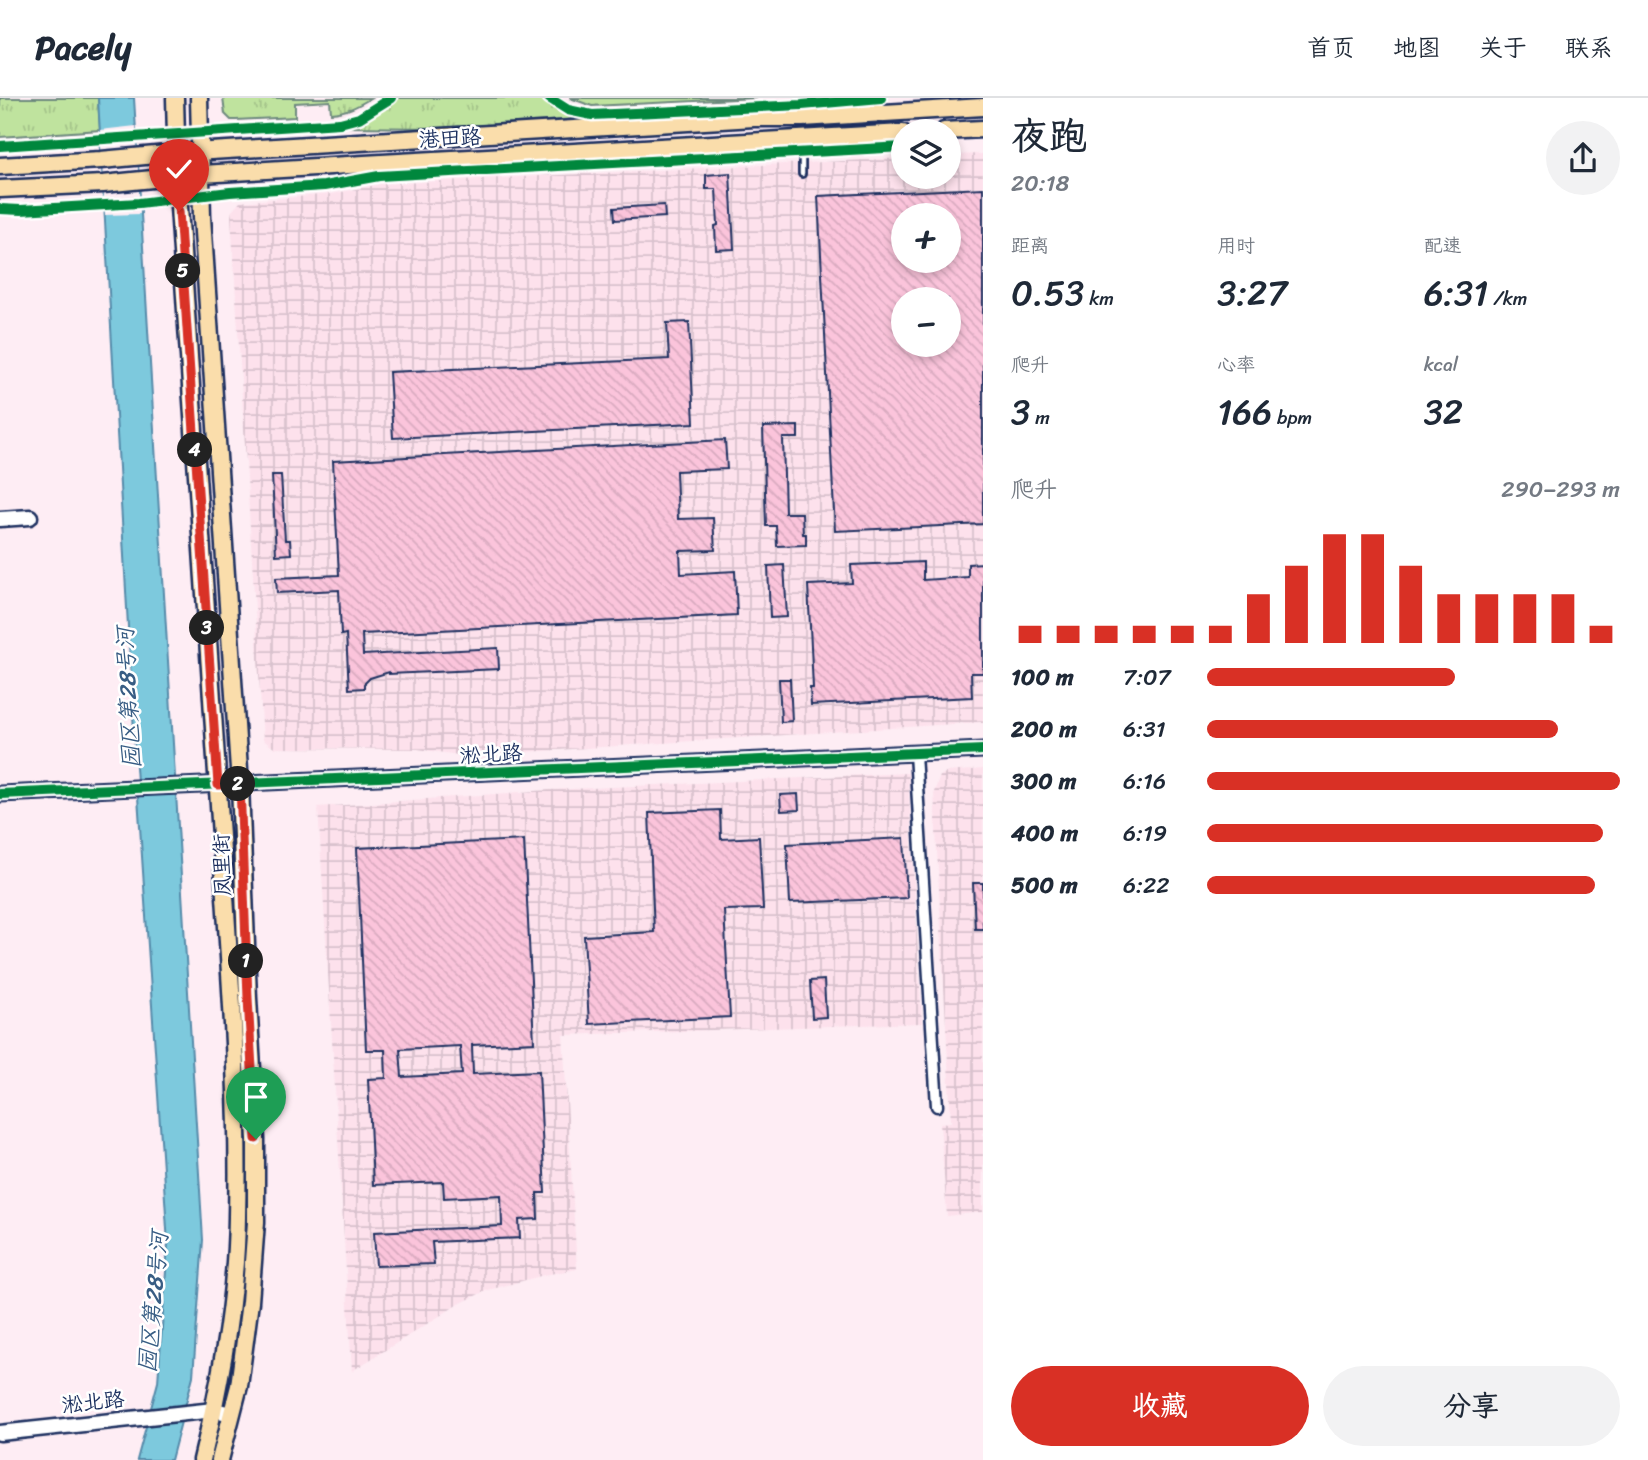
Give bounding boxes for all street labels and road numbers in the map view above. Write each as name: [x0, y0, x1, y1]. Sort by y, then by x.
street label: 港田路: [418, 117, 482, 159]
street label: 淞北路: [459, 733, 523, 775]
street label: 凤里街: [202, 833, 242, 897]
street label: 淞北路: [60, 1380, 126, 1424]

